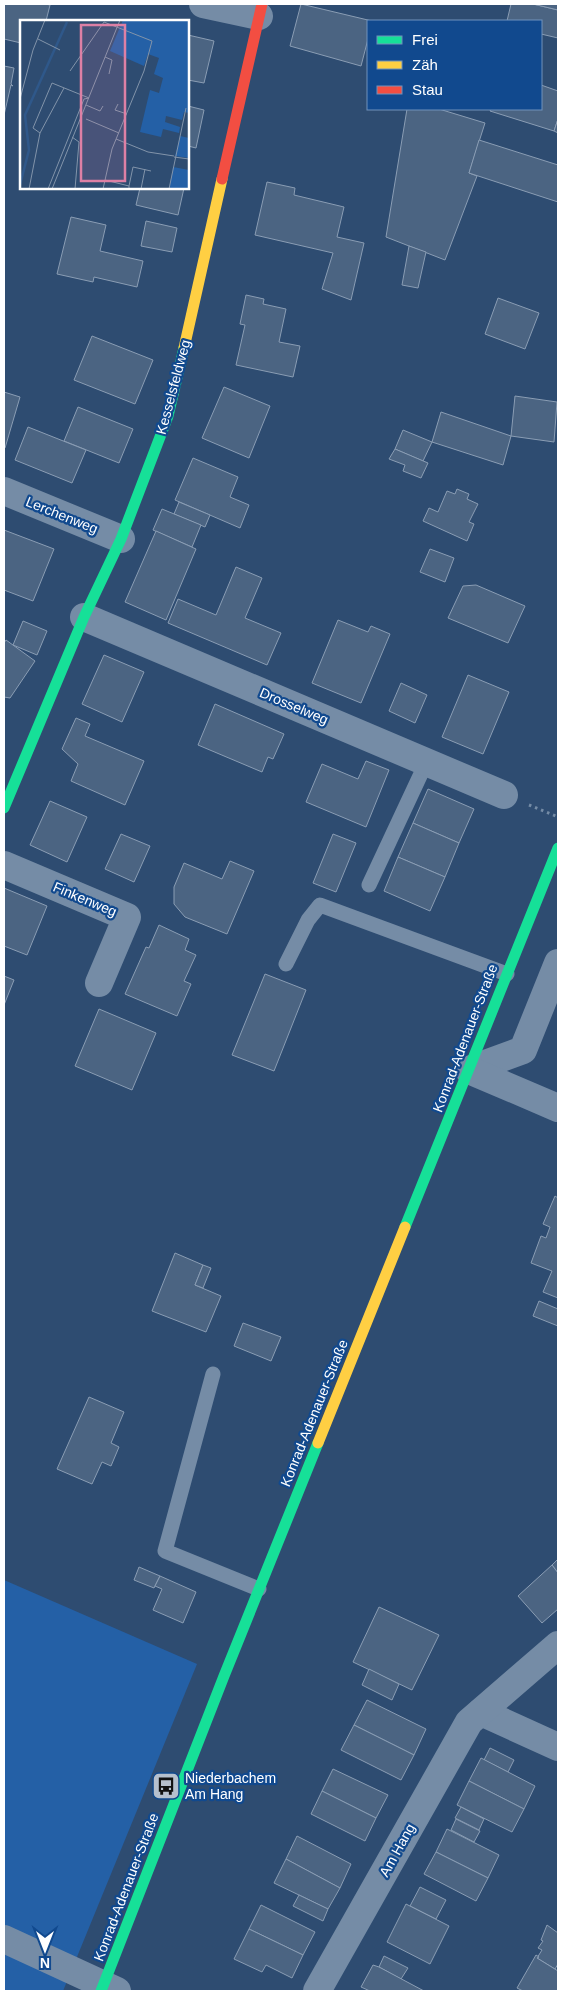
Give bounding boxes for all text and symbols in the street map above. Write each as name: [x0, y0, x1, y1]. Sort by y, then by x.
inset map: [20, 20, 189, 189]
legend: [367, 20, 542, 110]
text: Frei: [412, 31, 438, 48]
text: Zäh: [412, 56, 438, 73]
text: Stau: [412, 81, 443, 98]
street label: Kesselsfeldweg: [153, 338, 193, 436]
street label: Lerchenweg: [24, 493, 100, 537]
street label: Drosselweg: [257, 684, 331, 728]
street label: Finkenweg: [51, 878, 119, 920]
street label: Konrad-Adenauer-Straße: [429, 962, 501, 1114]
street label: Konrad-Adenauer-Straße: [277, 1337, 351, 1489]
place label: Niederbachem Am Hang: [185, 1770, 276, 1802]
bus stop icon: Niederbachem Am Hang: [151, 1771, 181, 1801]
street label: Konrad-Adenauer-Straße: [90, 1811, 162, 1963]
street label: Am Hang: [376, 1821, 418, 1879]
north arrow: [20, 1925, 70, 1975]
text: N: [40, 1955, 50, 1971]

